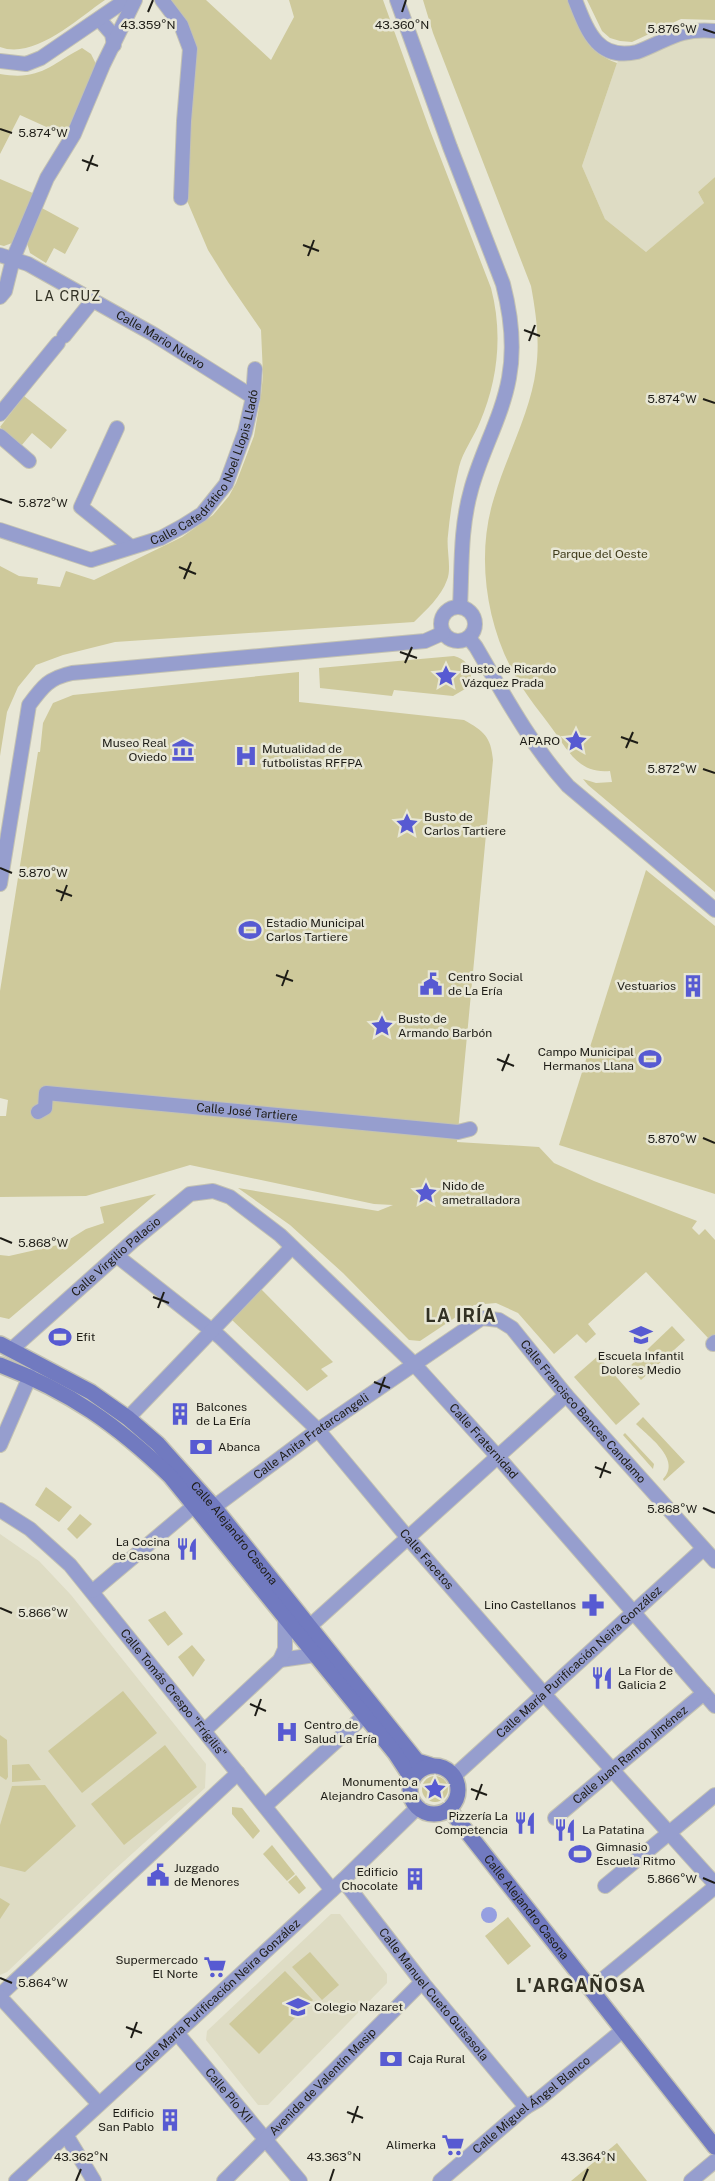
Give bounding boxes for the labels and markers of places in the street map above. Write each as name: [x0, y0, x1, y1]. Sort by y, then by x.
place label: Busto de Ricardo Vázquez Prada: [462, 662, 557, 690]
place icon: Busto de Ricardo Vázquez Prada: [433, 663, 459, 689]
place icon: APARO: [563, 728, 589, 754]
place label: APARO: [519, 734, 560, 748]
place label: Museo Real Oviedo: [102, 736, 167, 764]
museum icon: Museo Real Oviedo: [170, 737, 196, 763]
place label: Mutualidad de futbolistas RFFPA: [262, 742, 363, 770]
hospital icon: Mutualidad de futbolistas RFFPA: [233, 743, 259, 769]
place label: Busto de Carlos Tartiere: [424, 810, 506, 838]
place icon: Busto de Carlos Tartiere: [394, 811, 420, 837]
place label: Estadio Municipal Carlos Tartiere: [266, 916, 365, 944]
sports icon: Estadio Municipal Carlos Tartiere: [237, 917, 263, 943]
place label: Centro Social de La Ería: [448, 970, 523, 998]
public building icon: Centro Social de La Ería: [418, 971, 444, 997]
building icon: Vestuarios: [680, 973, 706, 999]
place label: Vestuarios: [617, 979, 676, 993]
place label: Busto de Armando Barbón: [398, 1012, 492, 1040]
place icon: Busto de Armando Barbón: [369, 1013, 395, 1039]
place label: Campo Municipal Hermanos Llana: [538, 1045, 634, 1073]
sports icon: Campo Municipal Hermanos Llana: [637, 1046, 663, 1072]
place label: Nido de ametralladora: [442, 1179, 520, 1207]
place icon: Nido de ametralladora: [413, 1180, 439, 1206]
school or university icon: Escuela Infantil Dolores Medio: [628, 1322, 654, 1348]
sports icon: Efit: [47, 1324, 73, 1350]
place label: Efit: [76, 1330, 96, 1344]
place label: Escuela Infantil Dolores Medio: [598, 1349, 685, 1377]
place label: Balcones de La Ería: [196, 1400, 251, 1428]
building icon: Balcones de La Ería: [167, 1401, 193, 1427]
bank icon: Abanca: [188, 1434, 214, 1460]
place label: Abanca: [218, 1440, 260, 1454]
place label: La Cocina de Casona: [112, 1535, 170, 1563]
restaurant icon: La Cocina de Casona: [174, 1536, 200, 1562]
pharmacy icon: Lino Castellanos: [580, 1592, 606, 1618]
place label: Lino Castellanos: [484, 1598, 576, 1612]
place label: La Flor de Galicia 2: [618, 1664, 673, 1692]
restaurant icon: La Flor de Galicia 2: [589, 1665, 615, 1691]
place label: Centro de Salud La Ería: [304, 1718, 377, 1746]
hospital icon: Centro de Salud La Ería: [274, 1719, 300, 1745]
place label: Monumento a Alejandro Casona: [320, 1775, 418, 1803]
place icon: Monumento a Alejandro Casona: [422, 1776, 448, 1802]
place label: Pizzería La Competencia: [435, 1809, 508, 1837]
restaurant icon: Pizzería La Competencia: [512, 1810, 538, 1836]
restaurant icon: La Patatina: [552, 1817, 578, 1843]
place label: La Patatina: [582, 1823, 644, 1837]
place label: Gimnasio Escuela Ritmo: [596, 1840, 676, 1868]
sports icon: Gimnasio Escuela Ritmo: [567, 1841, 593, 1867]
place label: Juzgado de Menores: [174, 1861, 239, 1889]
public building icon: Juzgado de Menores: [145, 1862, 171, 1888]
place label: Edificio Chocolate: [342, 1865, 398, 1893]
building icon: Edificio Chocolate: [402, 1866, 428, 1892]
place label: Supermercado El Norte: [115, 1953, 198, 1981]
supermarket icon: Supermercado El Norte: [202, 1954, 228, 1980]
school or university icon: Colegio Nazaret: [285, 1994, 311, 2020]
place label: Colegio Nazaret: [314, 2000, 403, 2014]
bank icon: Caja Rural: [378, 2046, 404, 2072]
place label: Caja Rural: [408, 2052, 466, 2066]
place label: Edificio San Pablo: [98, 2106, 154, 2134]
building icon: Edificio San Pablo: [157, 2107, 183, 2133]
supermarket icon: Alimerka: [440, 2132, 466, 2158]
place label: Alimerka: [386, 2138, 436, 2152]

